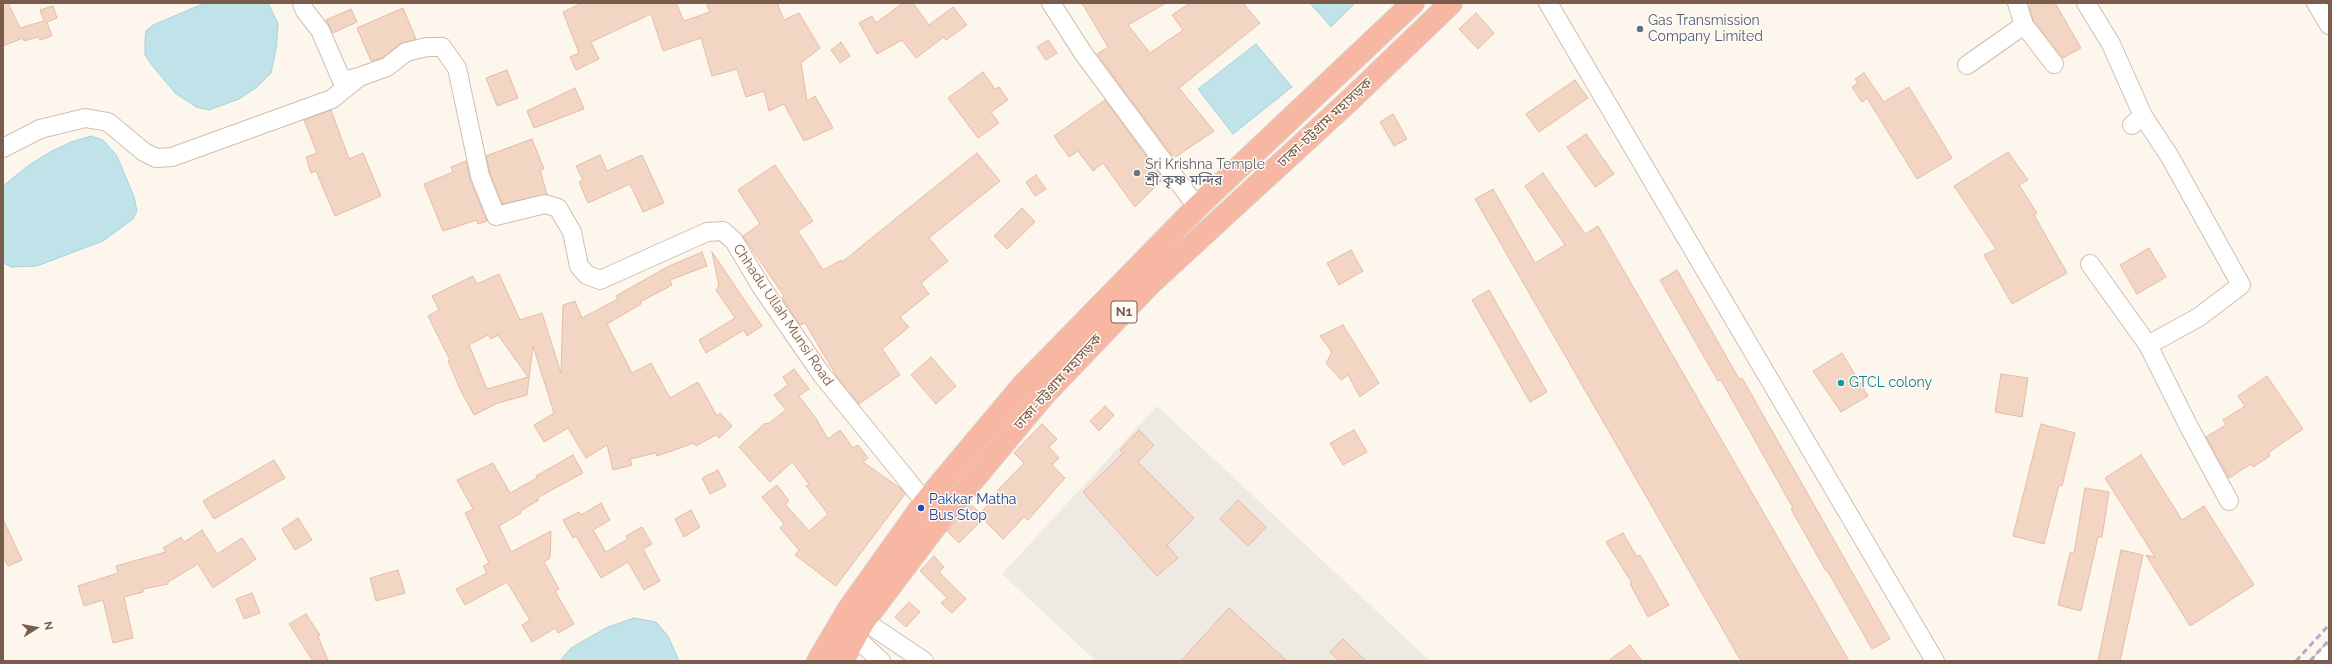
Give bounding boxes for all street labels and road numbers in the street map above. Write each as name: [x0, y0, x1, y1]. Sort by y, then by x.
street label: ঢাকা-চট্টগ্রাম মহাসড়ক: [1274, 75, 1376, 171]
street label: Chhadu Ullah Munsi Road: [729, 241, 837, 389]
road number: N1: [1111, 301, 1137, 323]
street label: ঢাকা-চট্টগ্রাম মহাসড়ক: [1011, 331, 1105, 433]

